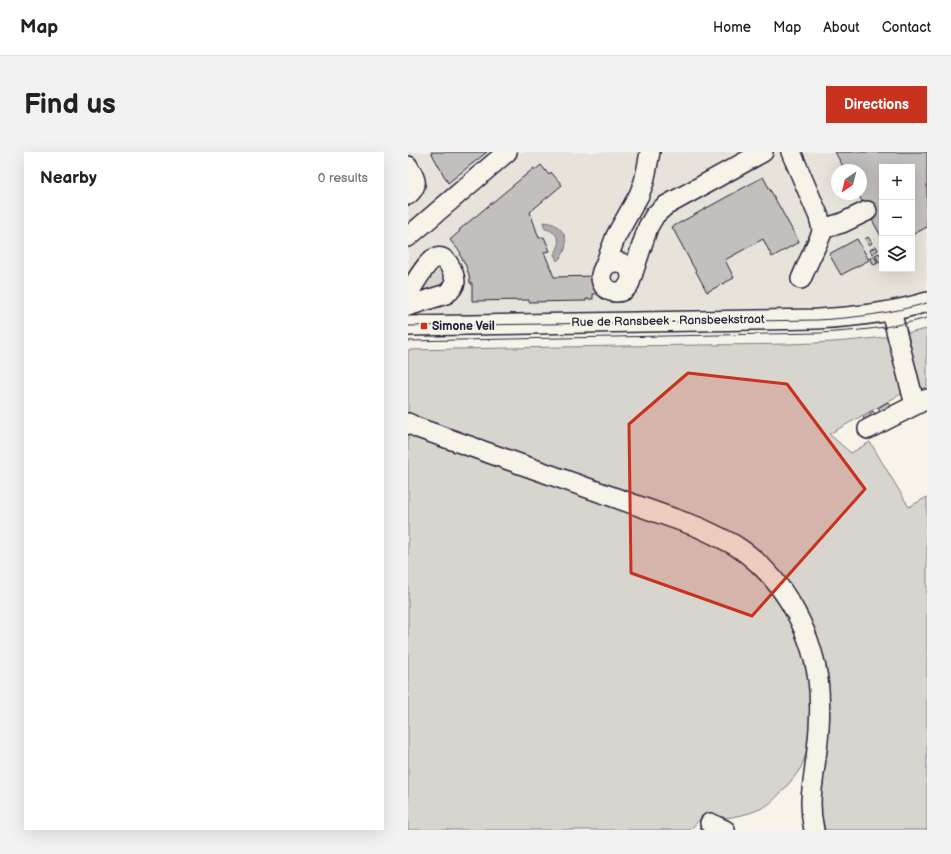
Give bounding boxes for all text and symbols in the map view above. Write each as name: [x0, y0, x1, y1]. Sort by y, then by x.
text: Map: [20, 16, 58, 39]
text: Home: [713, 19, 751, 36]
text: Map: [773, 19, 801, 36]
text: About: [823, 19, 860, 36]
text: Contact: [882, 19, 931, 36]
button: Directions: [826, 86, 927, 123]
text: Find us: [24, 88, 116, 121]
north arrow: [831, 164, 867, 200]
map controls: [879, 164, 915, 272]
button: +: [879, 164, 915, 200]
text: Nearby: [40, 168, 97, 188]
text: 0 results: [318, 170, 368, 186]
button: −: [879, 200, 915, 236]
button: layers: [879, 236, 915, 272]
street label: Rue de Ransbeek - Ransbeekstraat: [571, 312, 765, 330]
place label: Simone Veil: [432, 319, 495, 334]
marker: Simone Veil: [419, 321, 429, 331]

